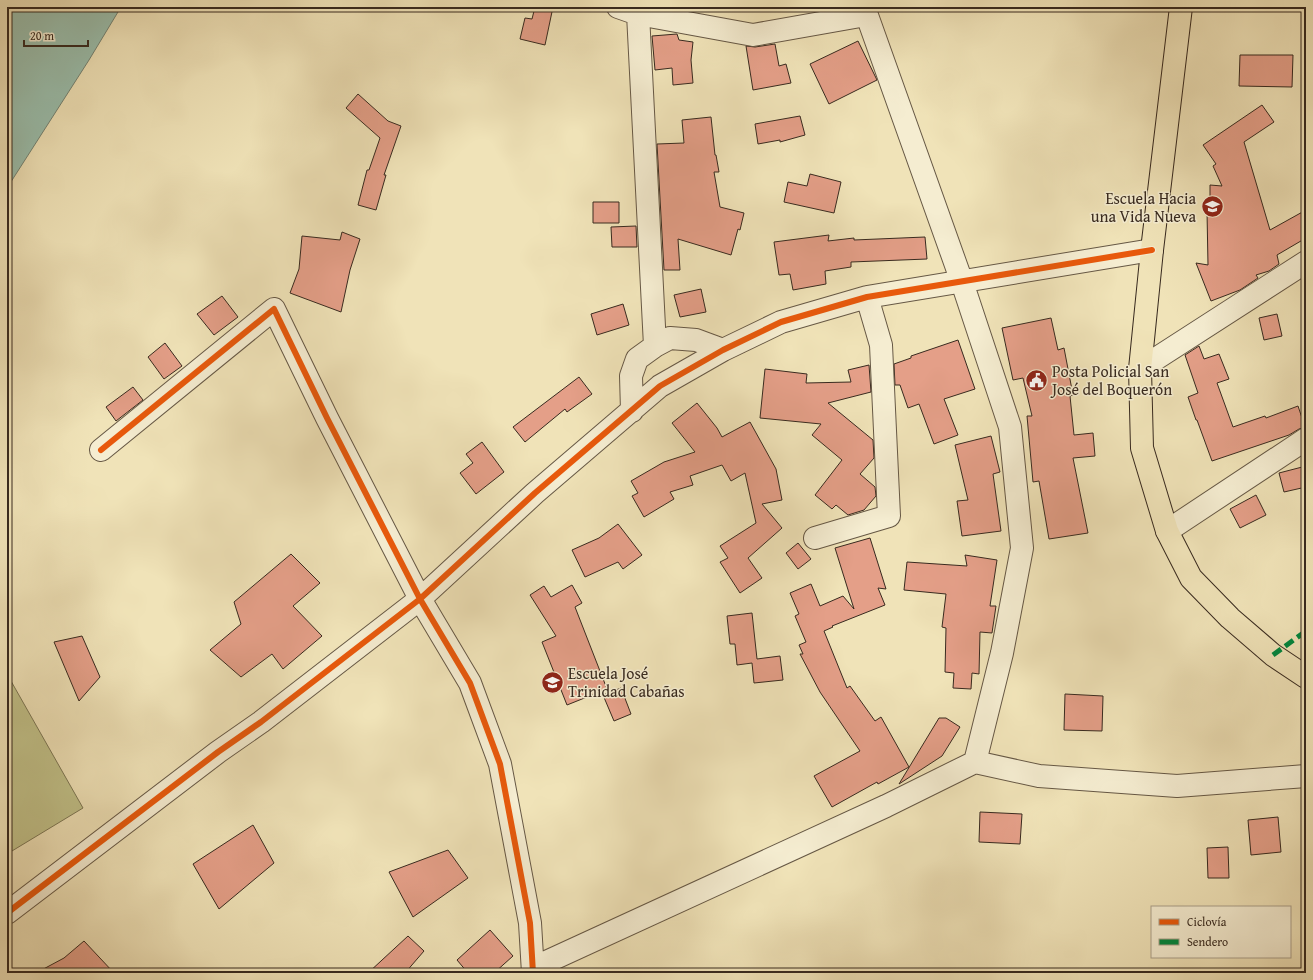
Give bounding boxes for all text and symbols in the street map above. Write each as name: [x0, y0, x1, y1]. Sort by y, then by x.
scale bar: [24, 22, 88, 48]
text: 20 m: [30, 27, 54, 44]
place label: Escuela Hacia una Vida Nueva: [1091, 186, 1196, 228]
school or university icon: Escuela Hacia una Vida Nueva: [1199, 194, 1225, 220]
place label: Posta Policial San José del Boquerón: [1050, 359, 1172, 401]
public building icon: Posta Policial San José del Boquerón: [1024, 367, 1050, 393]
place label: Escuela José Trinidad Cabañas: [568, 661, 685, 703]
school or university icon: Escuela José Trinidad Cabañas: [539, 669, 565, 695]
legend: [1151, 906, 1291, 958]
text: Ciclovía: [1187, 913, 1227, 930]
text: Sendero: [1187, 933, 1228, 950]

